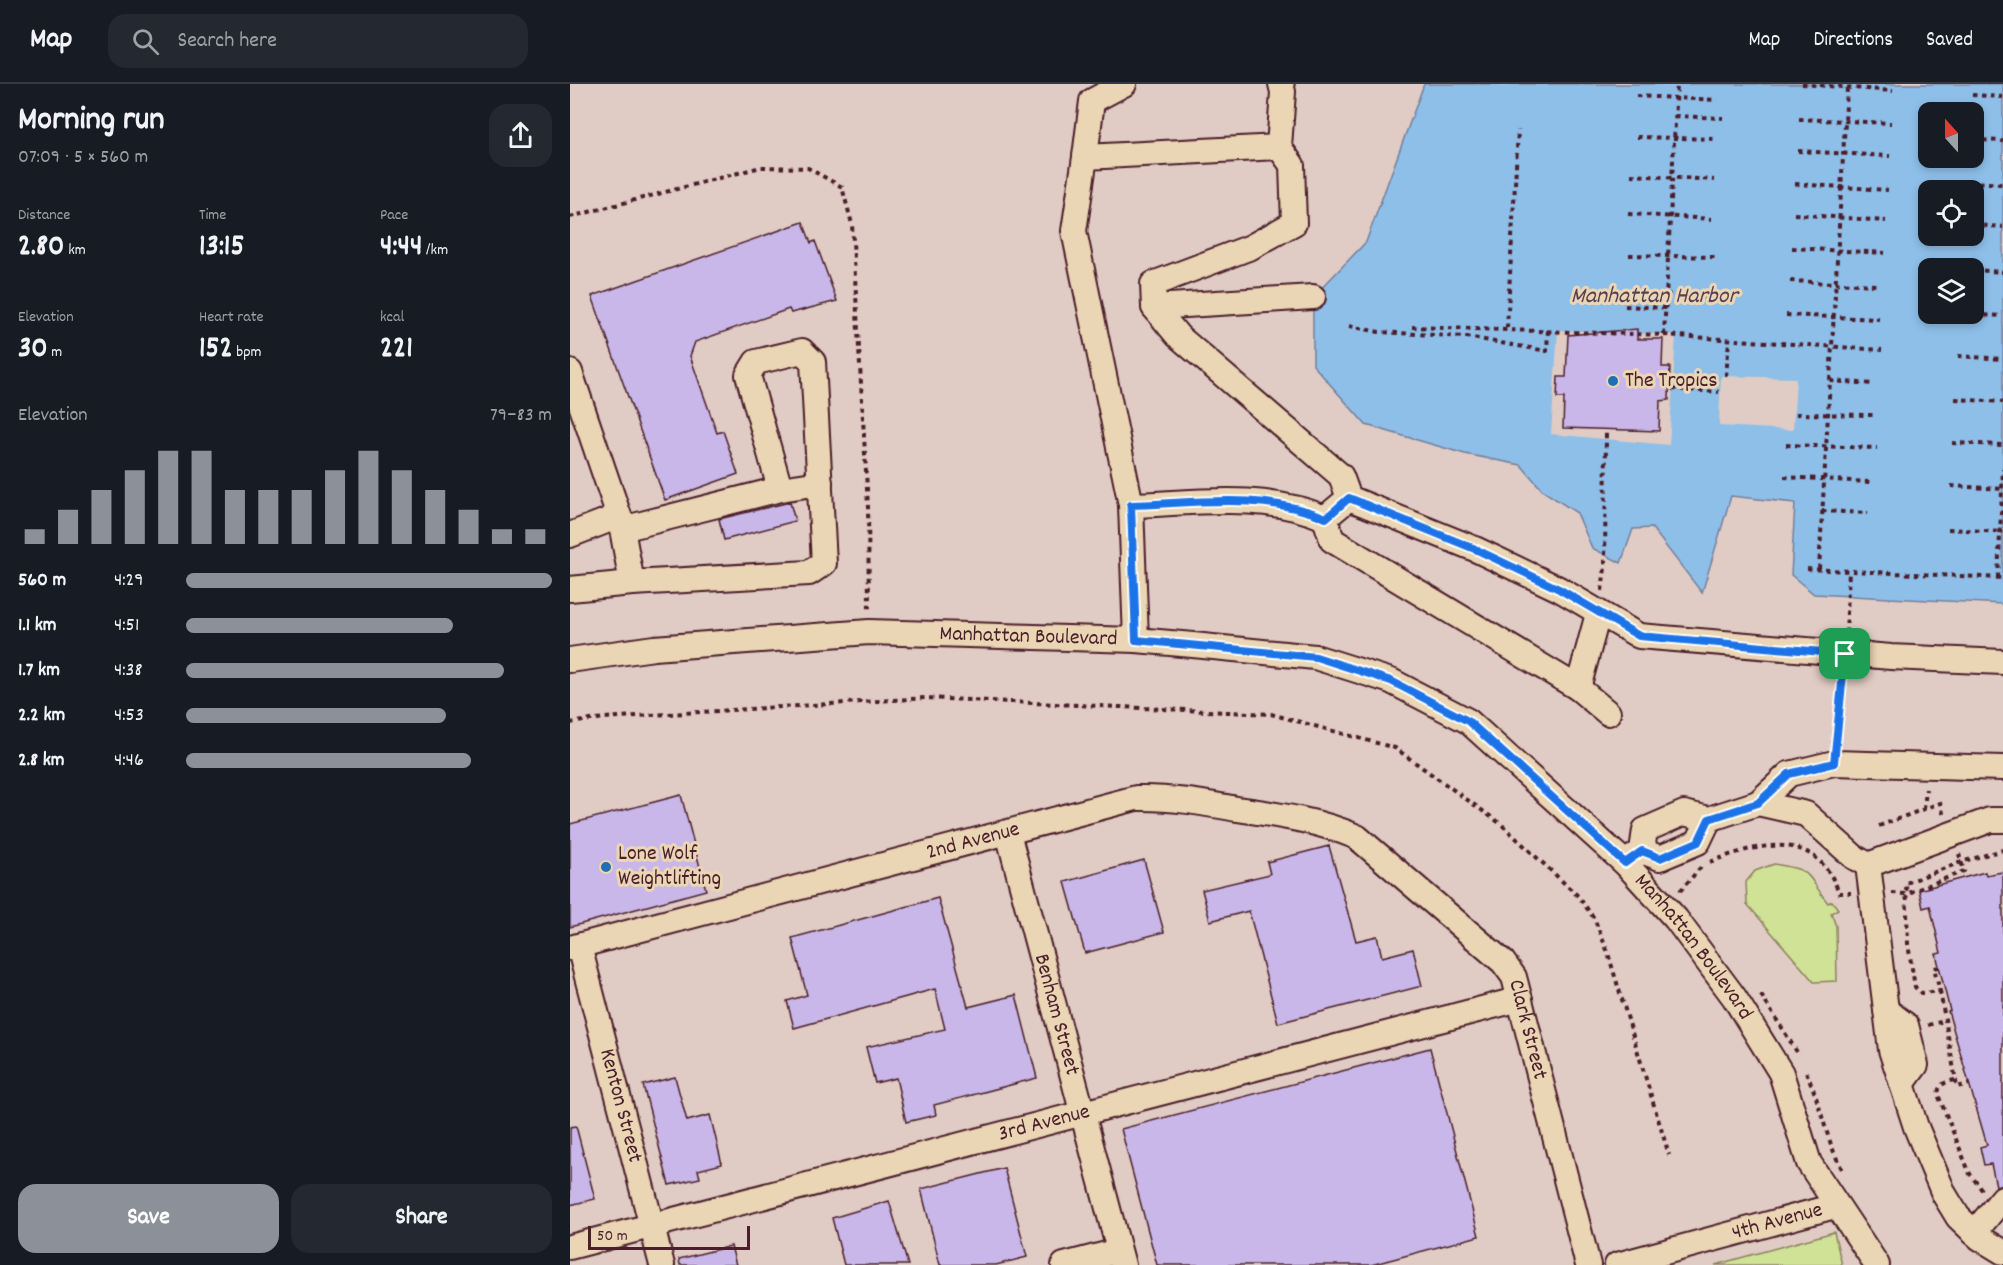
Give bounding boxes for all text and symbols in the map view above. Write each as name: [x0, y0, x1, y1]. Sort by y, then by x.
search box: [108, 14, 528, 68]
text: Map: [30, 21, 72, 61]
icon: search: [129, 25, 162, 58]
text: Search here: [177, 26, 277, 57]
text: Map: [1749, 26, 1780, 56]
text: Directions: [1813, 26, 1893, 56]
text: Saved: [1926, 26, 1973, 56]
text: Morning run: [18, 98, 165, 145]
north arrow: [1918, 102, 1984, 168]
map controls: [1918, 102, 1984, 324]
button: share: [489, 104, 552, 167]
text: 07:09 · 5 × 560 m: [18, 144, 148, 172]
button: locate: [1918, 180, 1984, 246]
text: Distance: [18, 204, 70, 227]
text: Time: [199, 204, 226, 227]
text: Pace: [380, 204, 408, 227]
text: 2.80: [18, 227, 64, 270]
text: 13:15: [199, 227, 244, 270]
text: 4:44: [380, 227, 422, 270]
text: km: [64, 239, 86, 262]
text: /km: [422, 239, 448, 262]
button: layers: [1918, 258, 1984, 324]
water label: Manhattan Harbor: [1571, 280, 1740, 314]
text: Elevation: [18, 306, 74, 329]
text: Heart rate: [199, 306, 264, 329]
text: kcal: [380, 306, 404, 329]
text: 30: [18, 329, 48, 372]
text: 152: [199, 329, 233, 372]
text: 221: [380, 329, 413, 372]
text: m: [48, 341, 62, 364]
text: bpm: [233, 341, 262, 364]
place label: The Tropics: [1625, 366, 1718, 397]
marker: The Tropics: [1606, 374, 1620, 388]
text: Elevation: [18, 402, 88, 430]
text: 79–83 m: [490, 402, 552, 430]
text: 560 m: [18, 567, 66, 595]
text: 4:29: [114, 567, 144, 595]
text: 1.1 km: [18, 612, 57, 640]
text: 4:51: [114, 612, 139, 640]
street label: Manhattan Boulevard: [939, 619, 1118, 655]
pin: [1819, 628, 1870, 679]
icon: arrive: [1828, 637, 1861, 670]
text: 1.7 km: [18, 657, 60, 685]
text: 4:38: [114, 657, 143, 685]
text: 2.2 km: [18, 702, 65, 730]
text: 4:53: [114, 702, 144, 730]
text: 2.8 km: [18, 747, 65, 775]
text: 4:46: [114, 747, 144, 775]
street label: 2nd Avenue: [923, 814, 1023, 868]
place label: Lone Wolf Weightlifting: [618, 839, 721, 895]
marker: Lone Wolf Weightlifting: [599, 860, 613, 874]
street label: Manhattan Boulevard: [1627, 867, 1760, 1026]
street label: Benham Street: [1025, 951, 1087, 1079]
street label: Clark Street: [1500, 976, 1555, 1083]
street label: Kenton Street: [591, 1045, 650, 1166]
street label: 3rd Avenue: [995, 1096, 1093, 1150]
button: Save: [18, 1184, 279, 1253]
button: Share: [291, 1184, 552, 1253]
street label: 4th Avenue: [1728, 1195, 1826, 1249]
scale bar: [588, 1223, 750, 1250]
text: 50 m: [597, 1225, 628, 1248]

